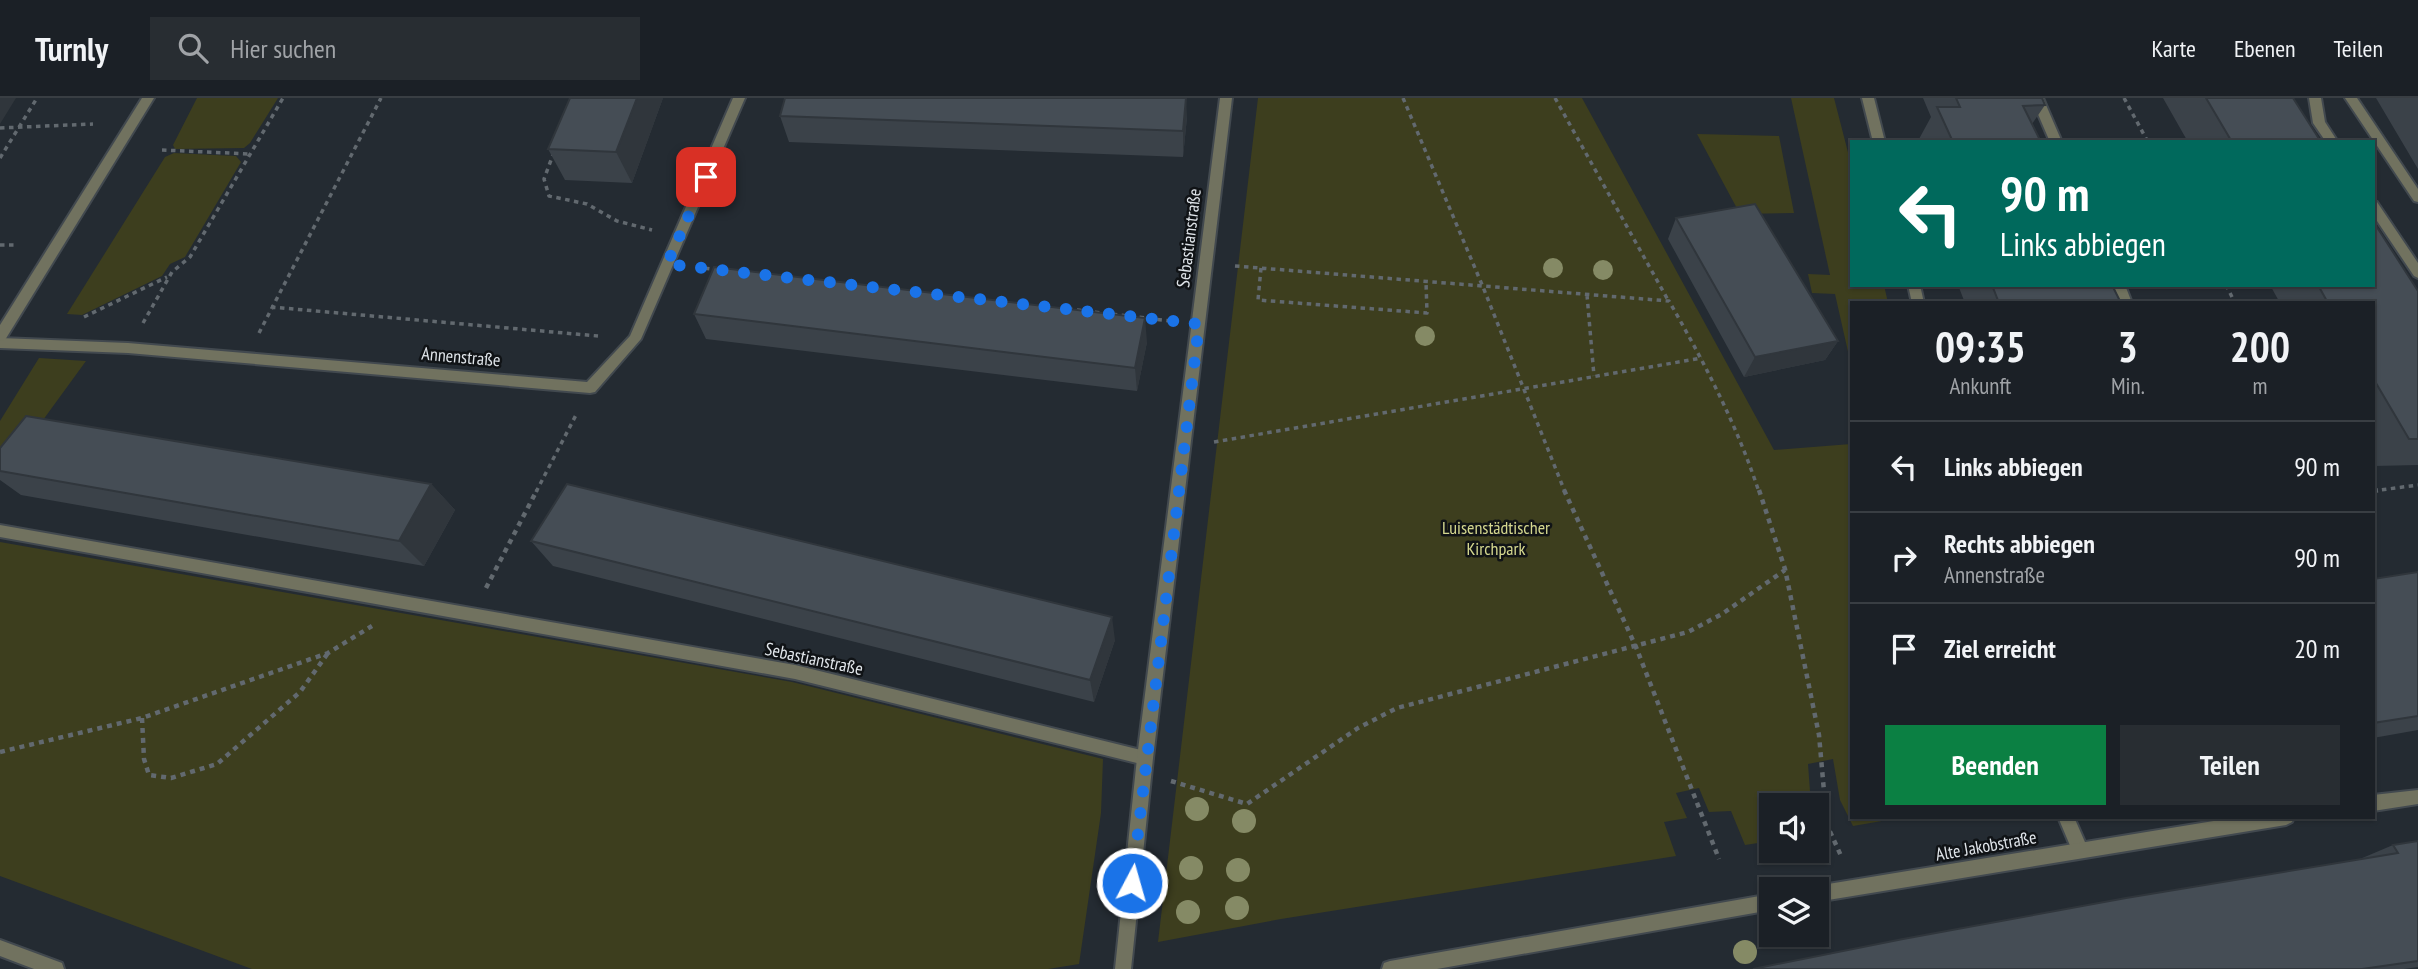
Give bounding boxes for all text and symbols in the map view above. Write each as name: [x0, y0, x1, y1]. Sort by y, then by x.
search box: [150, 17, 640, 80]
text: Turnly: [35, 27, 108, 70]
icon: search: [174, 29, 212, 67]
text: Hier suchen: [230, 32, 336, 65]
text: Karte: [2152, 33, 2196, 64]
text: Ebenen: [2234, 33, 2296, 64]
text: Teilen: [2334, 33, 2383, 64]
pin: [676, 147, 736, 207]
icon: arrive: [687, 158, 725, 196]
text: 90 m: [2000, 161, 2089, 225]
icon: left: [1885, 168, 1976, 259]
street label: Sebastianstraße: [1171, 187, 1206, 289]
text: Links abbiegen: [2000, 223, 2166, 265]
text: 09:35: [1935, 319, 2026, 374]
text: 3: [2118, 319, 2138, 374]
text: 200: [2230, 319, 2290, 374]
street label: Annenstraße: [421, 342, 501, 371]
text: Ankunft: [1949, 371, 2011, 400]
text: Min.: [2111, 371, 2145, 400]
text: m: [2252, 371, 2267, 400]
icon: left: [1885, 448, 1923, 486]
text: Links abbiegen: [1944, 450, 2083, 483]
text: 90 m: [2294, 450, 2340, 483]
park label: Luisenstädtischer Kirchpark: [1442, 516, 1550, 560]
text: Rechts abbiegen: [1944, 527, 2095, 560]
icon: right: [1885, 539, 1923, 577]
text: 90 m: [2294, 541, 2340, 574]
text: Annenstraße: [1944, 560, 2045, 589]
icon: arrive: [1885, 630, 1923, 668]
text: Ziel erreicht: [1944, 632, 2056, 665]
text: 20 m: [2294, 632, 2340, 665]
street label: Sebastianstraße: [763, 637, 865, 680]
button: Beenden: [1885, 725, 2106, 805]
button: Teilen: [2120, 725, 2340, 805]
map controls: [1759, 793, 1829, 947]
button: sound: [1759, 793, 1829, 863]
street label: Alte Jakobstraße: [1934, 825, 2038, 866]
position arrow: [1095, 846, 1169, 920]
button: layers: [1759, 877, 1829, 947]

